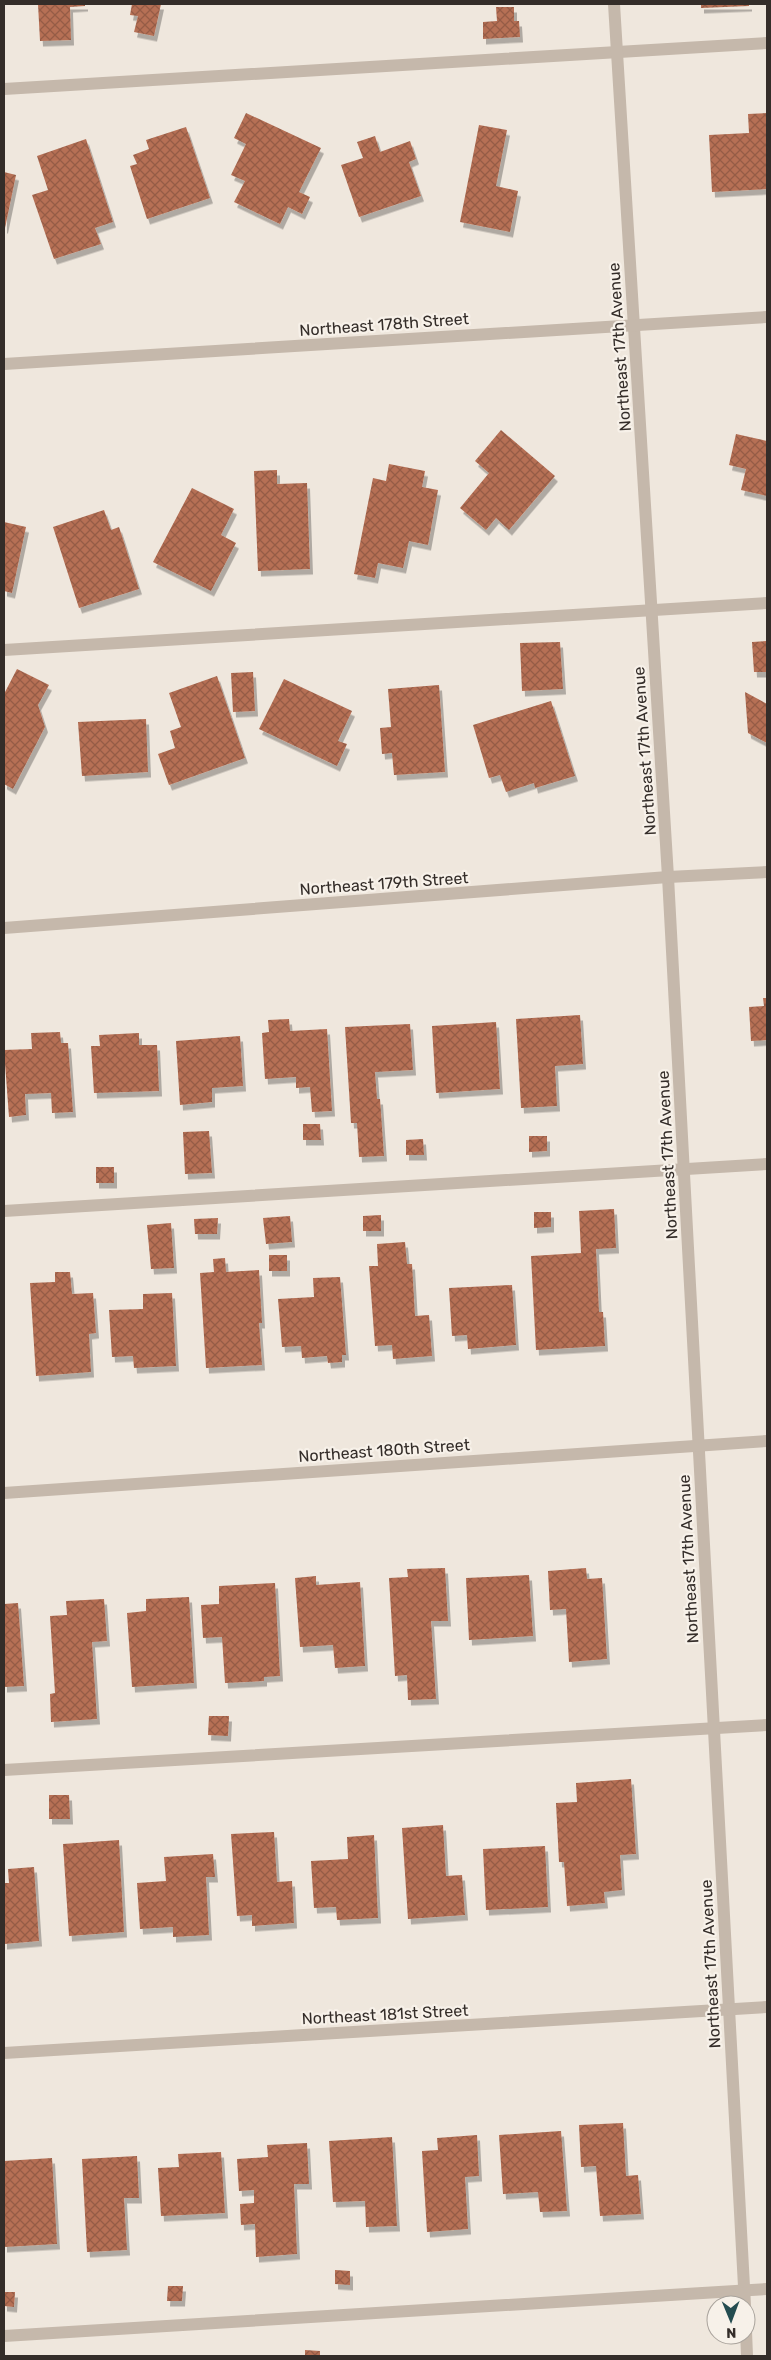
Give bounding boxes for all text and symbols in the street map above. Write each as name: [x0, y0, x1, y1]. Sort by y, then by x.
street label: Northeast 17th Avenue: [604, 262, 635, 432]
street label: Northeast 178th Street: [299, 309, 469, 340]
street label: Northeast 17th Avenue: [629, 666, 660, 836]
street label: Northeast 179th Street: [299, 868, 469, 899]
street label: Northeast 17th Avenue: [654, 1070, 681, 1240]
street label: Northeast 180th Street: [298, 1435, 470, 1466]
street label: Northeast 17th Avenue: [675, 1474, 702, 1644]
street label: Northeast 17th Avenue: [697, 1879, 724, 2049]
street label: Northeast 181st Street: [301, 2001, 469, 2028]
north arrow: [706, 2295, 756, 2345]
text: N: [726, 2324, 736, 2341]

